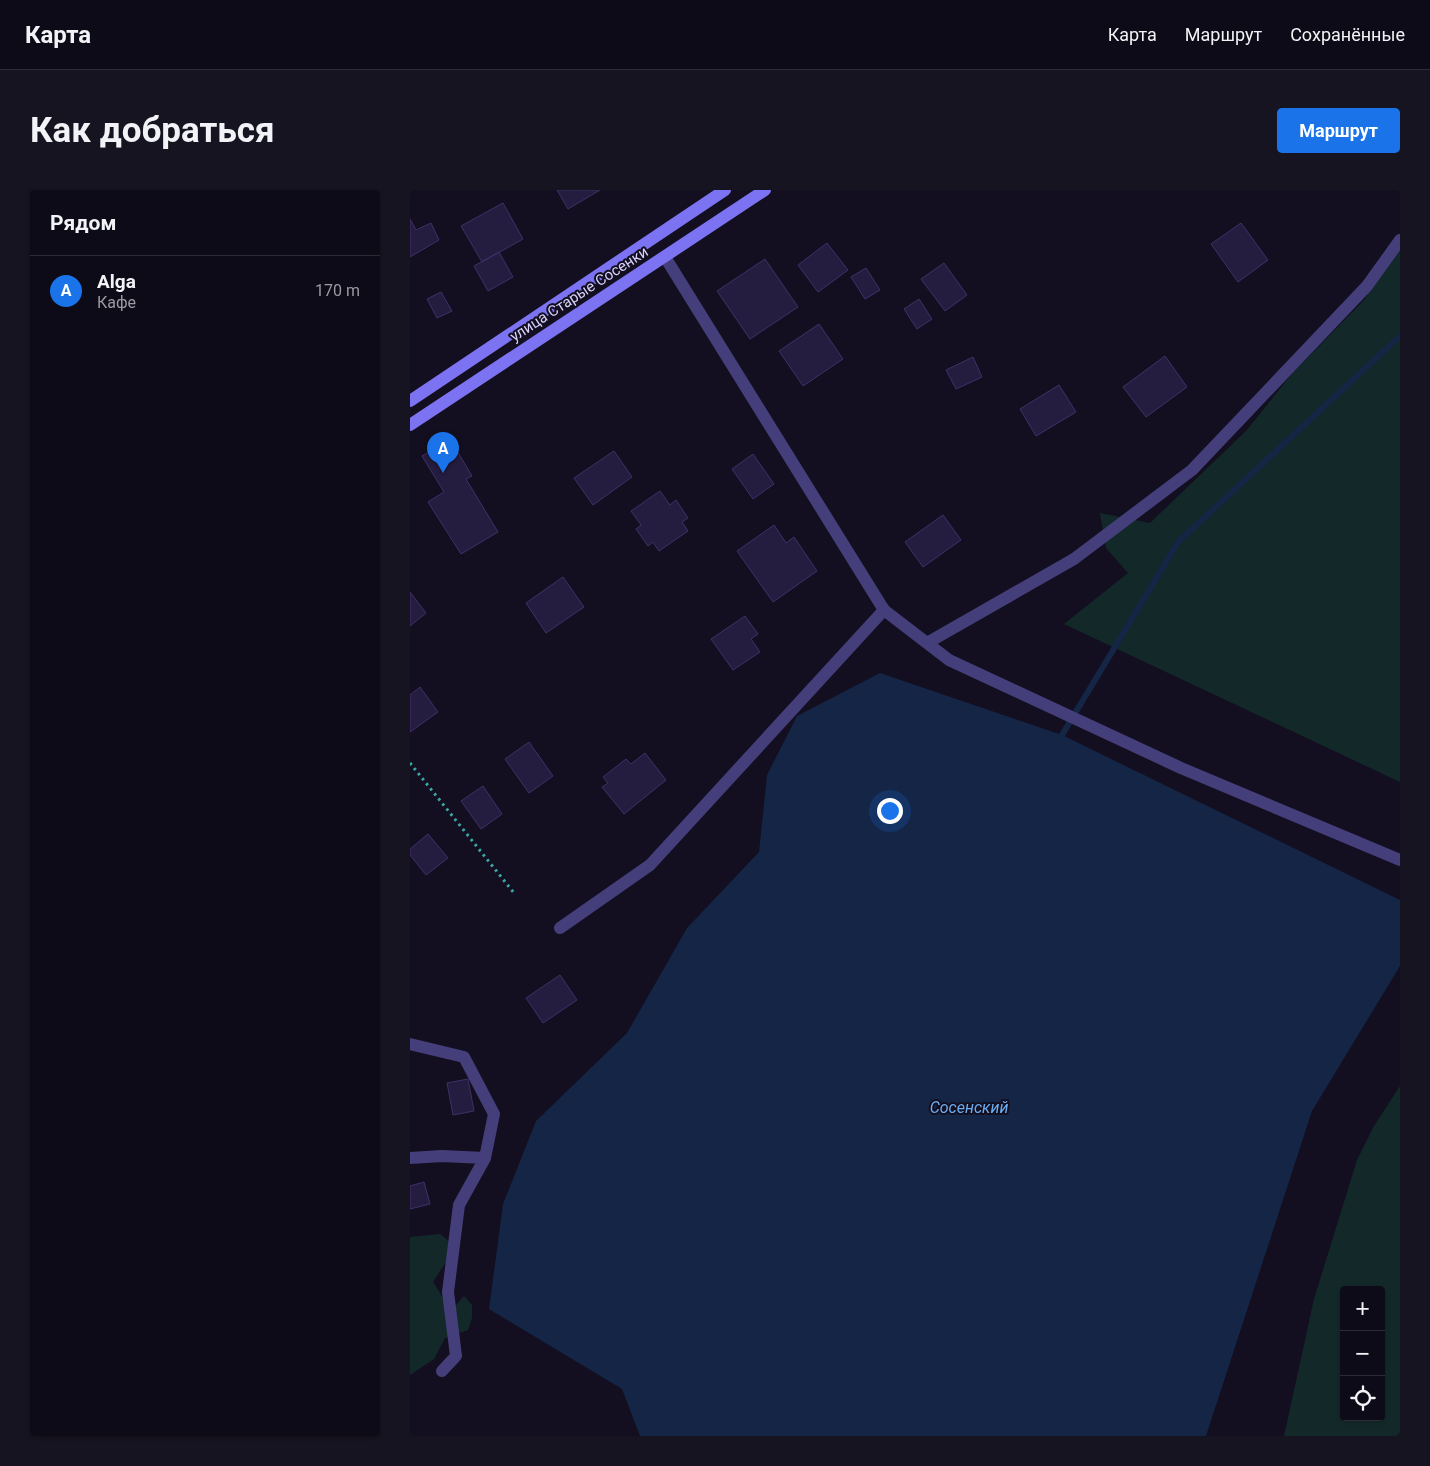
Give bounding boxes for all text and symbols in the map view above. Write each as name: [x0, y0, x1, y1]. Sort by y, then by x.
text: Карта: [25, 21, 91, 49]
text: Карта: [1108, 24, 1157, 45]
text: Маршрут: [1185, 24, 1262, 45]
text: Сохранённые: [1290, 24, 1405, 45]
button: Маршрут: [1277, 108, 1400, 153]
text: Как добраться: [30, 110, 275, 151]
text: Рядом: [50, 211, 116, 235]
street label: улица Старые Сосенки: [507, 243, 651, 345]
text: Alga: [97, 270, 136, 293]
text: A: [61, 281, 71, 300]
text: 170 m: [315, 281, 360, 300]
text: Кафе: [97, 293, 136, 312]
pin: A: [427, 432, 459, 473]
your location: [877, 798, 903, 824]
water label: Сосенский: [930, 1098, 1008, 1117]
map controls: [1340, 1286, 1385, 1421]
button: +: [1340, 1286, 1385, 1331]
button: −: [1340, 1331, 1385, 1376]
button: locate: [1340, 1376, 1385, 1421]

